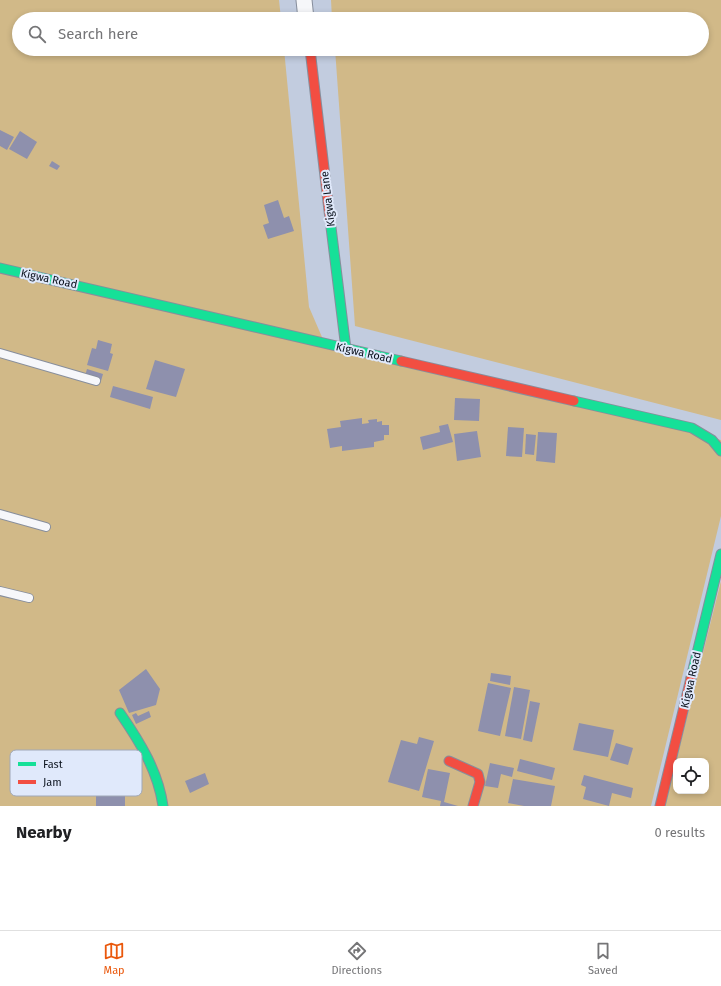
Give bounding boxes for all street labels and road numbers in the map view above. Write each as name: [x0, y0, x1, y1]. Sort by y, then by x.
street label: Kigwa Lane: [318, 171, 338, 227]
street label: Kigwa Road: [20, 267, 78, 291]
street label: Kigwa Road: [335, 340, 393, 366]
street label: Kigwa Road: [678, 651, 704, 709]

